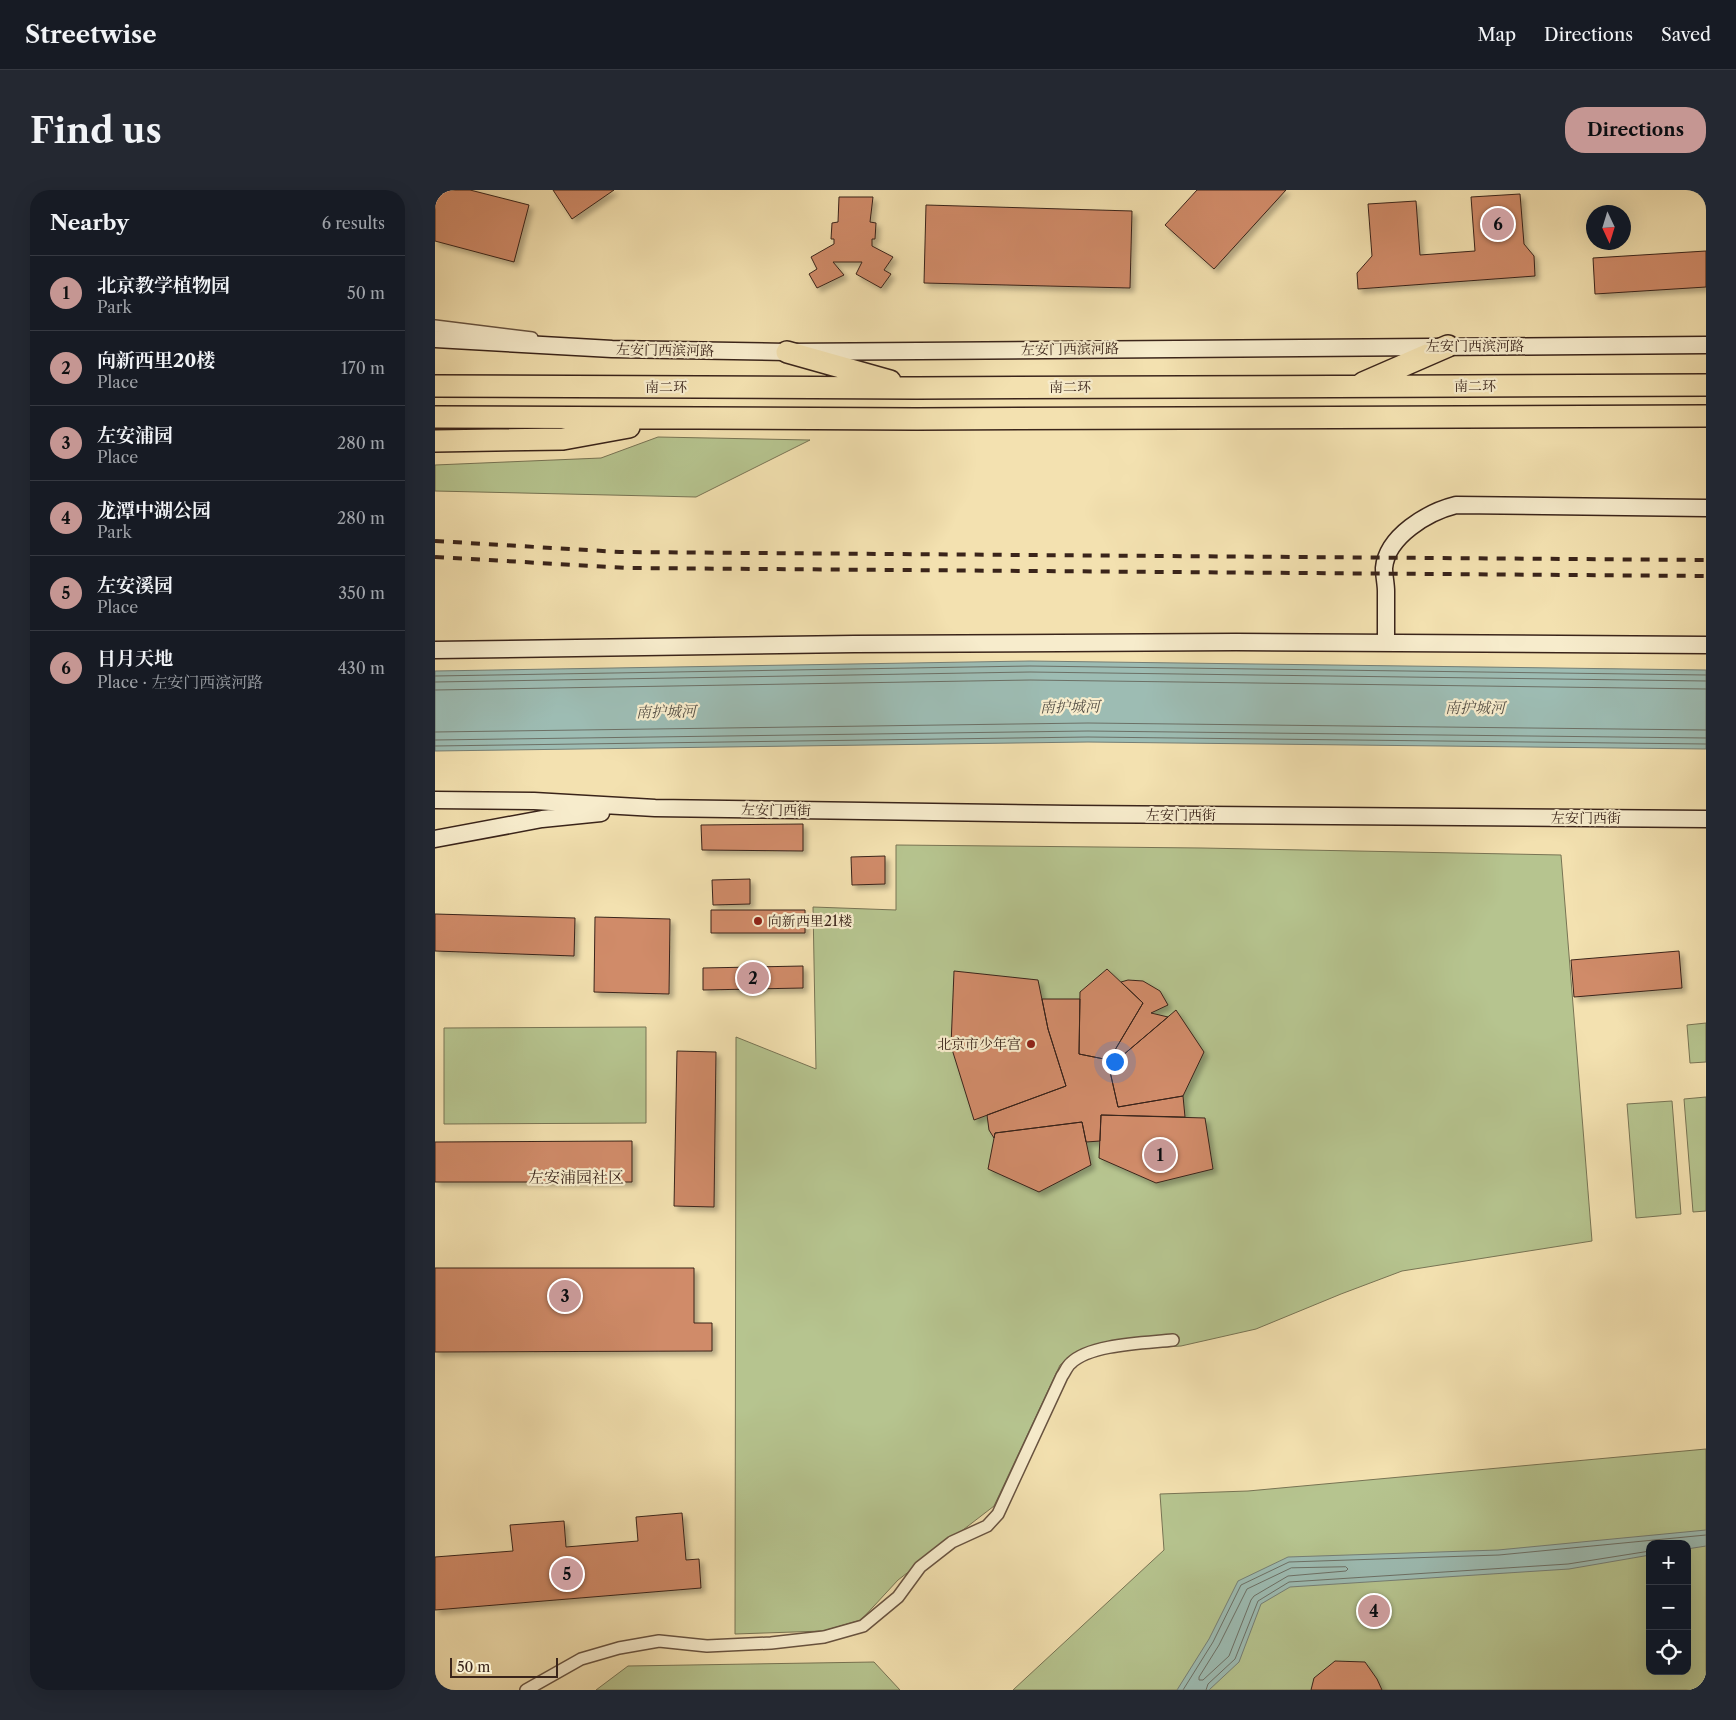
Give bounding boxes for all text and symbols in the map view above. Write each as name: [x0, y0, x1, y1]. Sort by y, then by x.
text: Streetwise: [25, 20, 157, 49]
text: Map: [1477, 24, 1516, 46]
text: Directions: [1544, 24, 1633, 46]
text: Saved: [1661, 24, 1711, 46]
button: Directions: [1565, 107, 1706, 153]
text: Find us: [30, 109, 162, 152]
pin: 6: [1482, 205, 1514, 243]
north arrow: [1586, 205, 1631, 250]
text: Nearby: [50, 210, 129, 235]
text: 6 results: [322, 213, 385, 233]
text: 北京教学植物园: [97, 274, 230, 297]
text: 1: [62, 283, 70, 303]
text: 50 m: [347, 283, 385, 303]
text: Park: [97, 297, 132, 317]
street label: 左安门西滨河路: [1426, 337, 1524, 355]
street label: 左安门西滨河路: [1021, 339, 1119, 359]
street label: 左安门西滨河路: [616, 340, 714, 360]
text: 向新西里20楼: [97, 349, 215, 372]
text: 2: [61, 358, 71, 378]
text: 170 m: [341, 358, 385, 378]
text: Place: [97, 372, 138, 392]
street label: 南二环: [1454, 377, 1496, 395]
street label: 南二环: [645, 378, 687, 396]
street label: 南二环: [1049, 378, 1091, 396]
text: 左安浦园: [97, 424, 173, 447]
text: 3: [61, 433, 71, 453]
text: 280 m: [337, 433, 385, 453]
text: Place: [97, 447, 138, 467]
text: 龙潭中湖公园: [97, 499, 211, 522]
text: 4: [61, 508, 71, 528]
text: 280 m: [337, 508, 385, 528]
text: Park: [97, 522, 132, 542]
text: 左安溪园: [97, 574, 173, 597]
text: 5: [62, 583, 70, 603]
text: 350 m: [338, 583, 385, 603]
text: Place: [97, 597, 138, 617]
text: 日月天地: [97, 647, 173, 670]
text: 6: [61, 658, 71, 678]
text: 430 m: [338, 658, 385, 678]
text: Place · 左安门西滨河路: [97, 672, 263, 692]
water label: 南护城河: [1040, 696, 1103, 717]
water label: 南护城河: [1445, 698, 1508, 717]
water label: 南护城河: [636, 701, 699, 722]
street label: 左安门西街: [741, 800, 811, 820]
street label: 左安门西街: [1146, 806, 1216, 824]
street label: 左安门西街: [1551, 809, 1621, 827]
place label: 向新西里21楼: [768, 912, 852, 930]
marker: 向新西里21楼: [752, 915, 764, 927]
pin: 2: [737, 959, 769, 997]
place label: 北京市少年宫: [937, 1035, 1021, 1053]
marker: 北京市少年宫: [1025, 1038, 1037, 1050]
your location: [1102, 1049, 1128, 1075]
pin: 1: [1144, 1136, 1176, 1174]
district label: 左安浦园社区: [528, 1167, 624, 1187]
pin: 3: [549, 1277, 581, 1315]
map controls: [1646, 1540, 1691, 1675]
button: +: [1646, 1540, 1691, 1585]
pin: 5: [551, 1555, 583, 1593]
button: −: [1646, 1585, 1691, 1630]
pin: 4: [1358, 1592, 1390, 1630]
button: locate: [1646, 1630, 1691, 1675]
scale bar: [450, 1655, 557, 1678]
text: 50 m: [457, 1658, 490, 1676]

